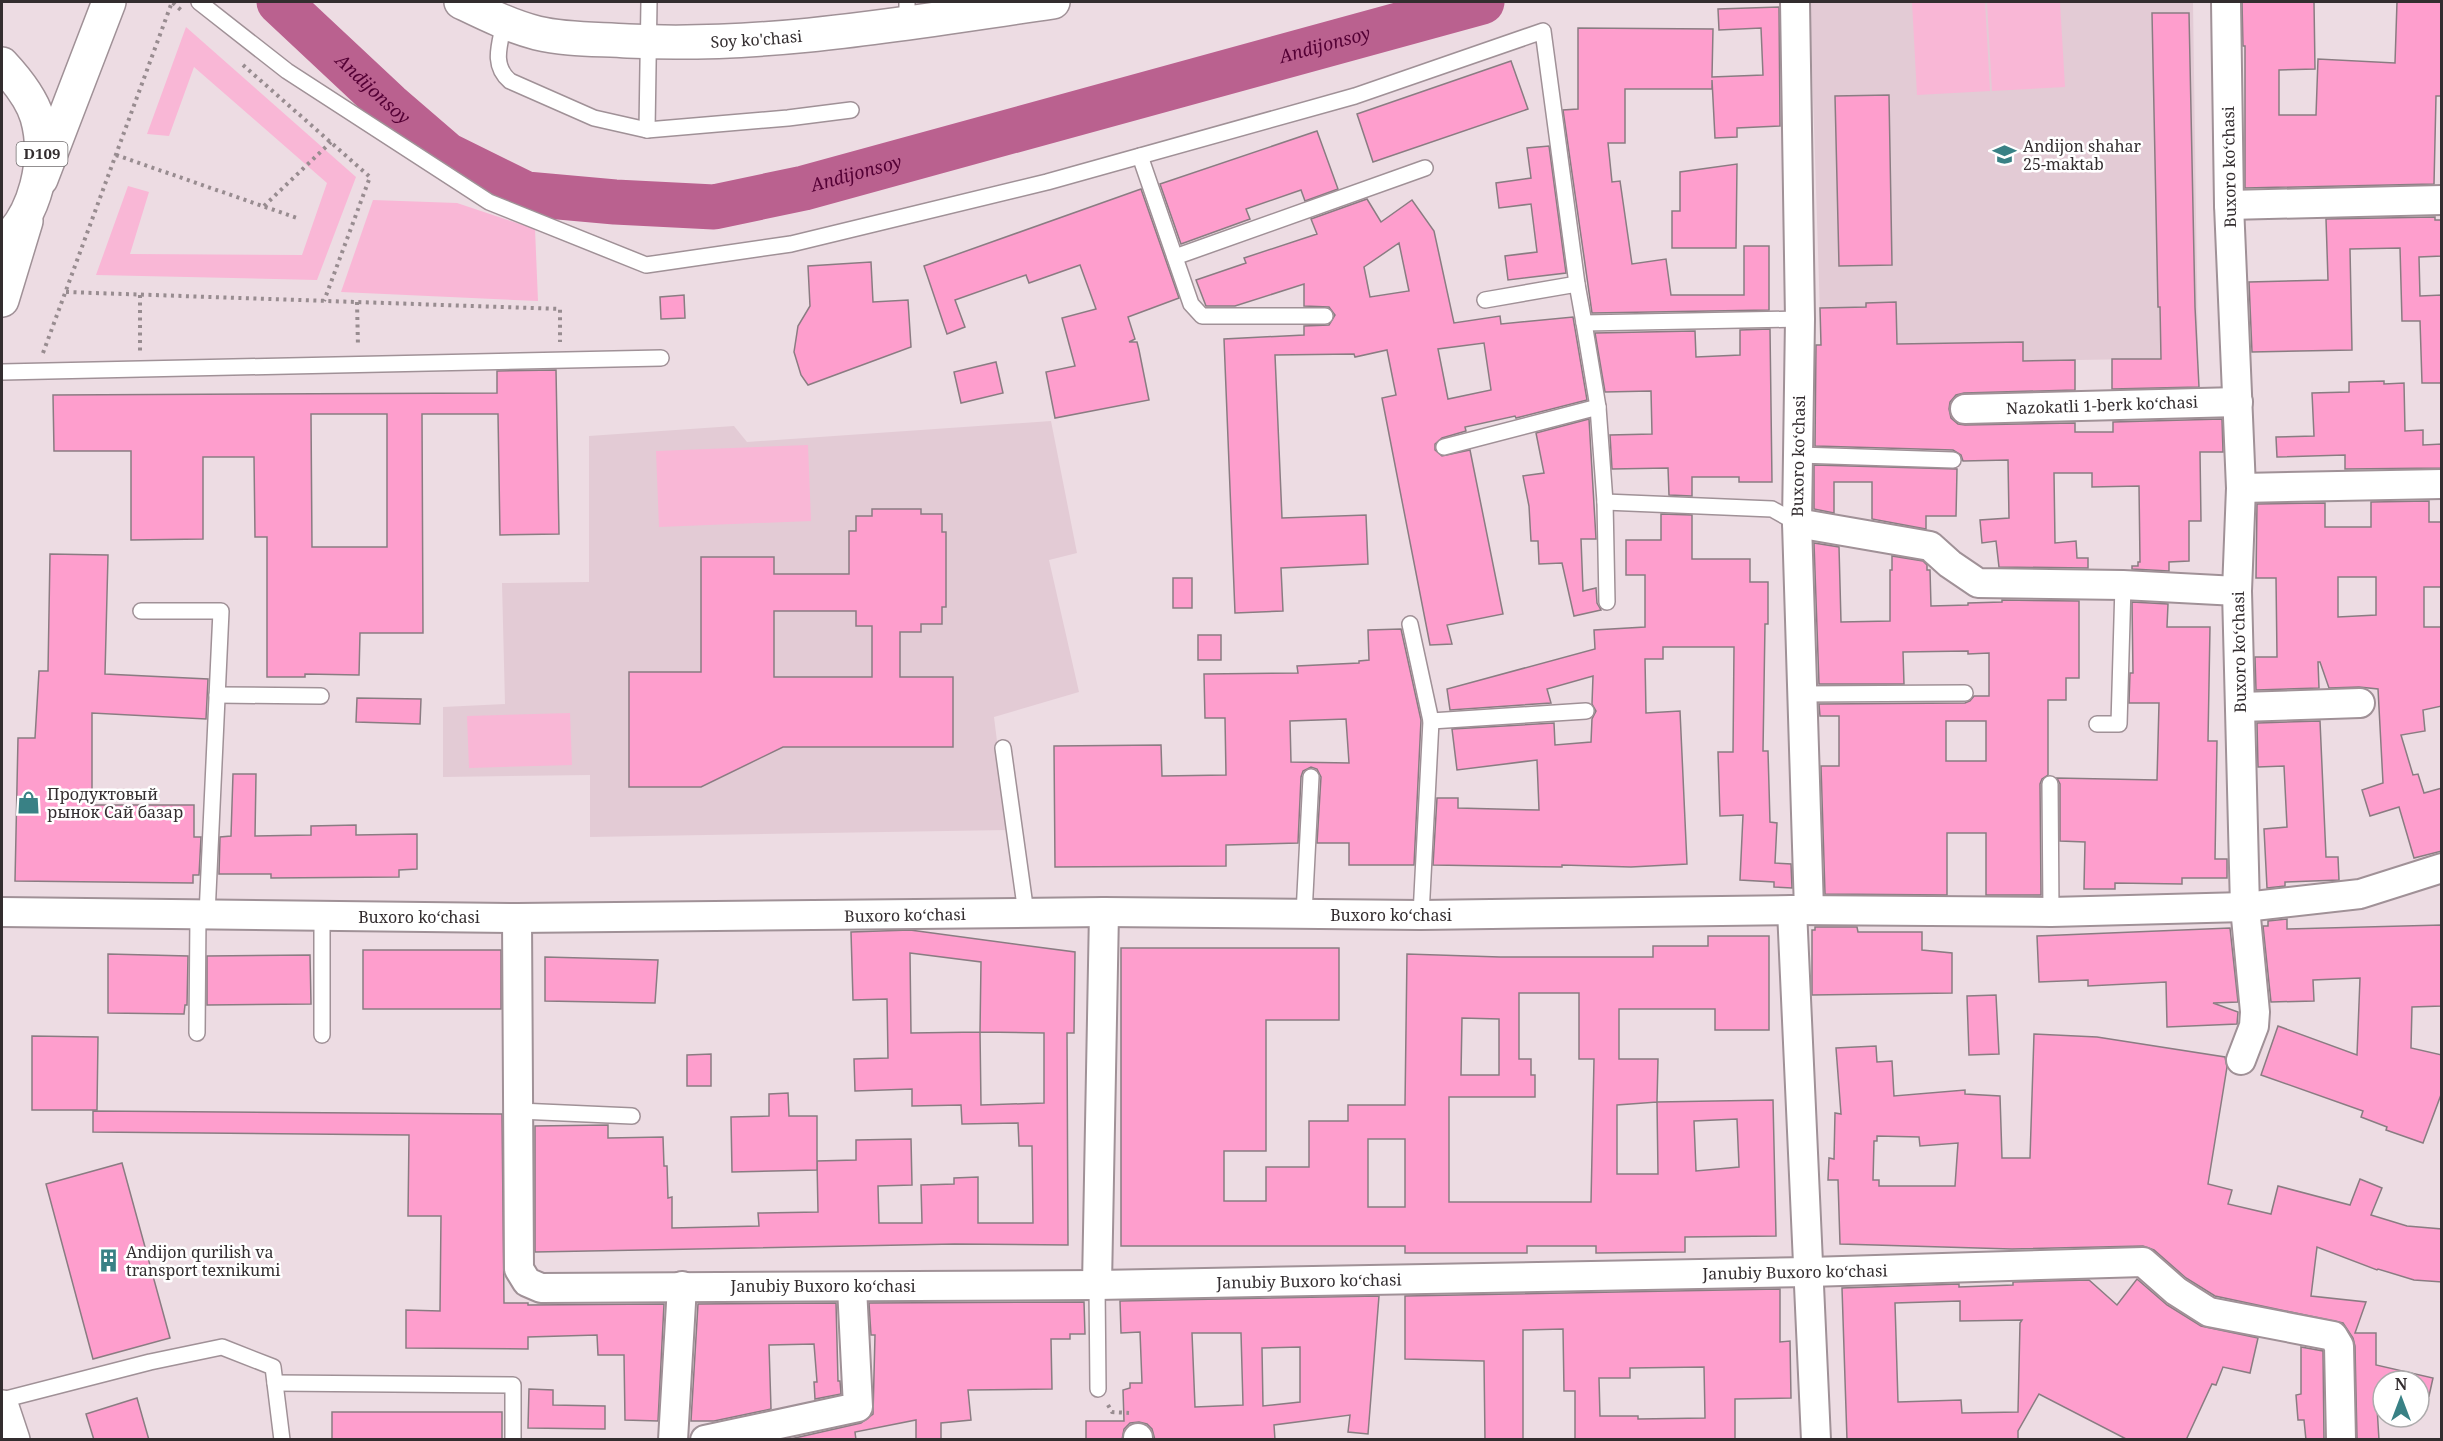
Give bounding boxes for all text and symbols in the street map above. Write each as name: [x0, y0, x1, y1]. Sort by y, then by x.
water label: Andijonsoy: [1274, 20, 1373, 69]
street label: Soy ko'chasi: [710, 25, 803, 53]
water label: Andijonsoy: [329, 47, 416, 129]
street label: Buxoro koʻchasi: [2217, 106, 2241, 228]
place label: Andijon shahar 25-maktab: [2023, 135, 2142, 175]
road number: D109: [16, 142, 68, 166]
school or university icon: Andijon shahar 25-maktab: [1992, 142, 2018, 168]
water label: Andijonsoy: [806, 149, 904, 197]
street label: Nazokatli 1-berk koʻchasi: [2006, 391, 2198, 419]
street label: Buxoro koʻchasi: [1786, 395, 1810, 517]
street label: Buxoro koʻchasi: [2227, 591, 2251, 713]
place label: Продуктовый рынок Сай базар: [47, 783, 183, 823]
shop icon: Продуктовый рынок Сай базар: [16, 790, 42, 816]
street label: Buxoro koʻchasi: [844, 903, 966, 927]
street label: Buxoro koʻchasi: [1330, 904, 1452, 926]
street label: Buxoro koʻchasi: [358, 906, 480, 928]
place label: Andijon qurilish va transport texnikumi: [126, 1241, 280, 1281]
building icon: Andijon qurilish va transport texnikumi: [95, 1248, 121, 1274]
street label: Janubiy Buxoro koʻchasi: [1701, 1259, 1888, 1285]
street label: Janubiy Buxoro koʻchasi: [1215, 1268, 1402, 1294]
street label: Janubiy Buxoro koʻchasi: [729, 1275, 916, 1297]
north arrow: [2371, 1369, 2431, 1429]
text: N: [2395, 1373, 2408, 1395]

